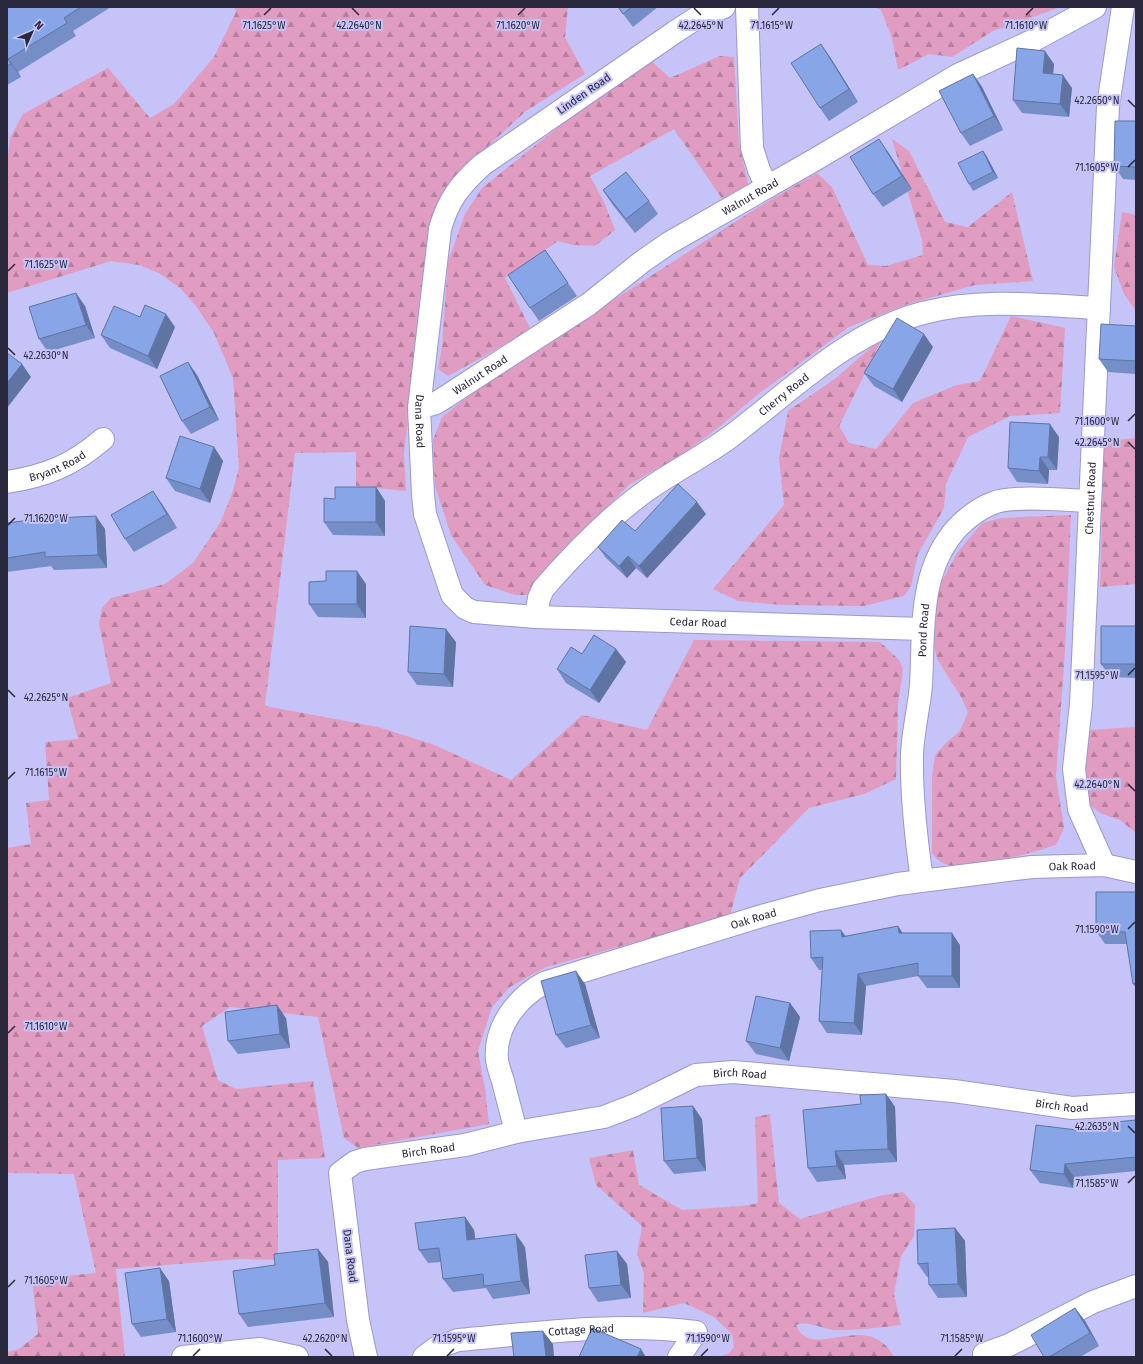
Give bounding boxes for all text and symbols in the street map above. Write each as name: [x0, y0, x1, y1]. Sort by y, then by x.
north arrow: [12, 12, 52, 52]
text: N: [32, 18, 46, 32]
text: 71.1625°W: [243, 20, 286, 32]
text: 42.2640°N: [336, 20, 382, 32]
text: 71.1620°W: [496, 20, 541, 32]
text: 42.2645°N: [679, 20, 723, 32]
text: 71.1615°W: [751, 20, 794, 32]
text: 71.1610°W: [1005, 20, 1048, 32]
street label: Linden Road: [555, 71, 613, 117]
text: 42.2650°N: [1074, 95, 1120, 107]
text: 71.1605°W: [1075, 162, 1120, 174]
street label: Walnut Road: [719, 175, 781, 218]
text: 71.1625°W: [25, 259, 68, 271]
text: 42.2630°N: [23, 350, 69, 362]
street label: Walnut Road: [450, 352, 510, 397]
street label: Cherry Road: [756, 370, 811, 419]
street label: Dana Road: [412, 394, 427, 448]
text: 71.1600°W: [1075, 416, 1120, 428]
text: 42.2645°N: [1075, 437, 1119, 449]
street label: Bryant Road: [28, 448, 88, 484]
street label: Chestnut Road: [1082, 462, 1098, 535]
text: 71.1620°W: [24, 513, 69, 525]
street label: Pond Road: [916, 603, 932, 657]
street label: Cedar Road: [669, 615, 727, 629]
text: 71.1595°W: [1076, 670, 1119, 682]
text: 42.2625°N: [24, 692, 68, 704]
text: 71.1615°W: [25, 767, 68, 779]
text: 42.2640°N: [1074, 779, 1120, 791]
street label: Oak Road: [1048, 859, 1096, 873]
street label: Oak Road: [729, 906, 778, 932]
text: 71.1590°W: [1075, 924, 1119, 936]
text: 71.1610°W: [25, 1021, 68, 1033]
street label: Birch Road: [712, 1065, 767, 1081]
street label: Birch Road: [1034, 1096, 1089, 1115]
text: 42.2635°N: [1075, 1121, 1119, 1133]
street label: Birch Road: [401, 1140, 456, 1160]
text: 71.1585°W: [1075, 1178, 1119, 1190]
street label: Dana Road: [340, 1229, 360, 1283]
text: 71.1605°W: [24, 1275, 69, 1287]
street label: Cottage Road: [548, 1322, 614, 1338]
text: 71.1600°W: [178, 1333, 223, 1345]
text: 42.2620°N: [302, 1333, 348, 1345]
text: 71.1595°W: [433, 1333, 476, 1345]
text: 71.1590°W: [686, 1333, 730, 1345]
text: 71.1585°W: [940, 1333, 984, 1345]

